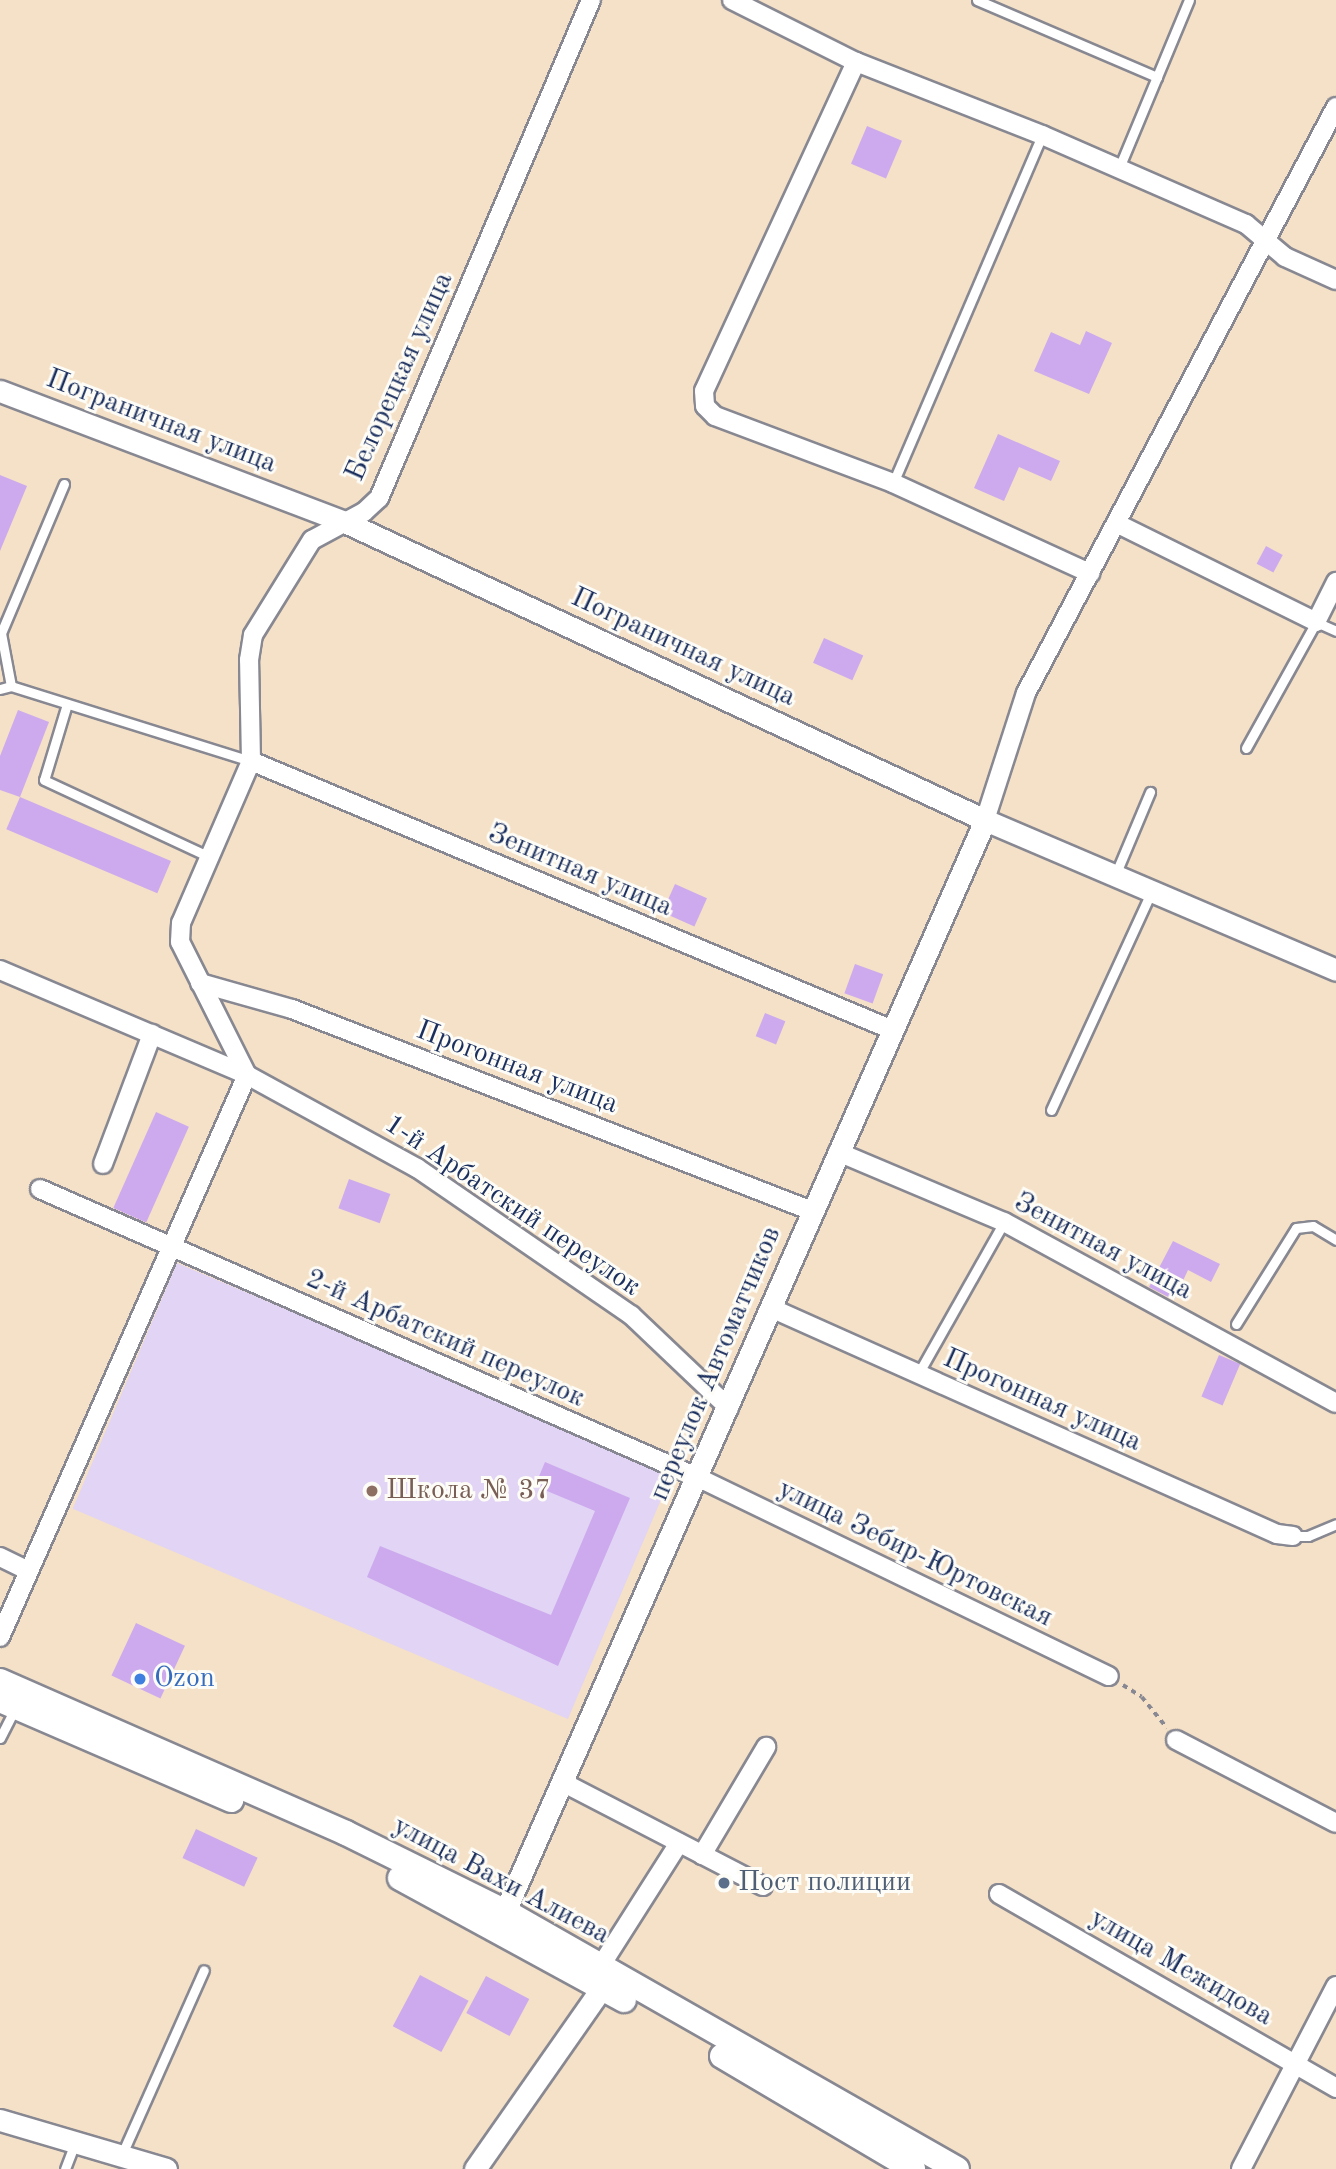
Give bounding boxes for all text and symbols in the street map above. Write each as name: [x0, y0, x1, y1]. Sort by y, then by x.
street label: Белорецкая улица: [339, 267, 461, 487]
street label: Пограничная улица: [41, 363, 281, 481]
street label: Пограничная улица: [565, 581, 801, 715]
street label: Зенитная улица: [483, 817, 677, 925]
street label: Прогонная улица: [411, 1014, 623, 1122]
street label: 1-й Арбатский переулок: [378, 1108, 646, 1304]
street label: Зенитная улица: [1008, 1186, 1198, 1308]
street label: переулок Автоматчиков: [643, 1222, 789, 1506]
street label: 2-й Арбатский переулок: [300, 1262, 590, 1416]
street label: Прогонная улица: [938, 1342, 1146, 1460]
street label: улица Зебир-Юртовская: [772, 1473, 1058, 1635]
place label: Школа № 37: [386, 1474, 551, 1508]
marker: Школа № 37: [364, 1483, 380, 1499]
place label: Ozon: [154, 1662, 215, 1696]
marker: Ozon: [132, 1671, 148, 1687]
street label: улица Вахи Алиева: [387, 1810, 615, 1952]
place label: Пост полиции: [738, 1866, 911, 1900]
marker: Пост полиции: [716, 1875, 732, 1891]
street label: улица Межидова: [1083, 1902, 1279, 2034]

